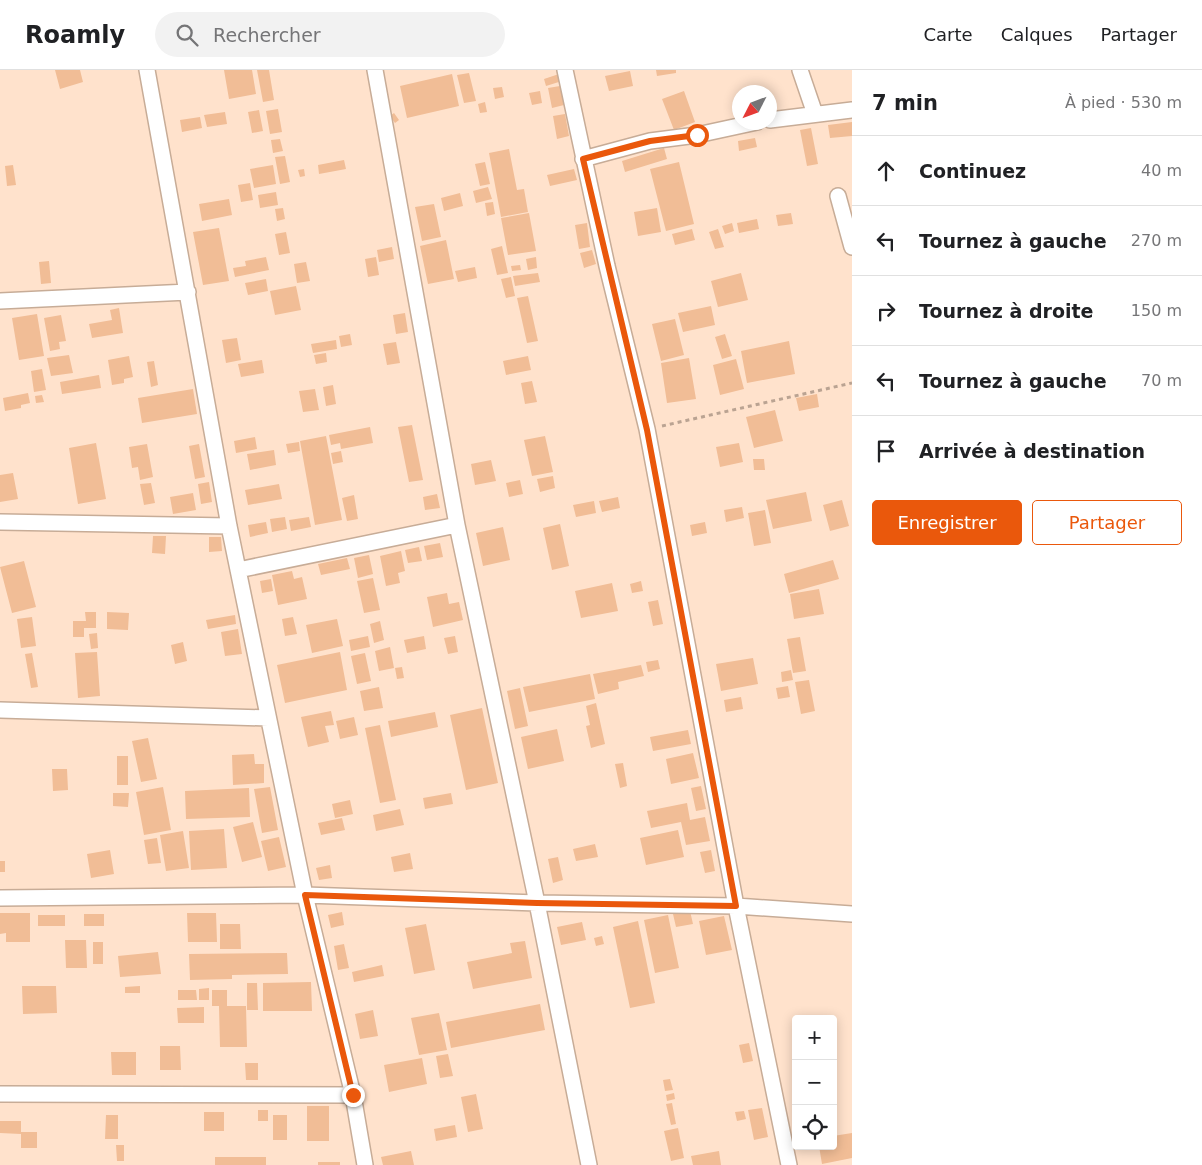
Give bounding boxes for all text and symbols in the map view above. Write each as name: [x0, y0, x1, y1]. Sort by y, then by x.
search box: [155, 12, 505, 57]
text: Roamly: [25, 21, 125, 49]
icon: search: [173, 21, 201, 49]
text: Rechercher: [213, 24, 321, 46]
text: Carte: [924, 24, 973, 45]
text: Calques: [1001, 24, 1073, 45]
text: Partager: [1101, 24, 1177, 45]
north arrow: [732, 85, 777, 130]
text: 7 min: [872, 91, 938, 115]
text: À pied · 530 m: [1065, 93, 1182, 112]
route start: [686, 124, 709, 147]
icon: ahead: [872, 157, 900, 185]
text: Continuez: [919, 160, 1026, 182]
text: 40 m: [1141, 161, 1182, 180]
icon: left: [872, 227, 900, 255]
text: Tournez à gauche: [919, 230, 1107, 252]
text: 270 m: [1131, 231, 1182, 250]
icon: right: [872, 297, 900, 325]
text: Tournez à droite: [919, 300, 1093, 322]
text: 150 m: [1131, 301, 1182, 320]
icon: left: [872, 367, 900, 395]
text: Tournez à gauche: [919, 370, 1107, 392]
text: 70 m: [1141, 371, 1182, 390]
icon: arrive: [872, 437, 900, 465]
text: Arrivée à destination: [919, 440, 1145, 462]
button: Enregistrer: [872, 500, 1022, 545]
button: Partager: [1032, 500, 1182, 545]
map controls: [792, 1015, 837, 1150]
button: +: [792, 1015, 837, 1060]
button: −: [792, 1060, 837, 1105]
route end: [342, 1084, 365, 1107]
button: locate: [792, 1105, 837, 1150]

